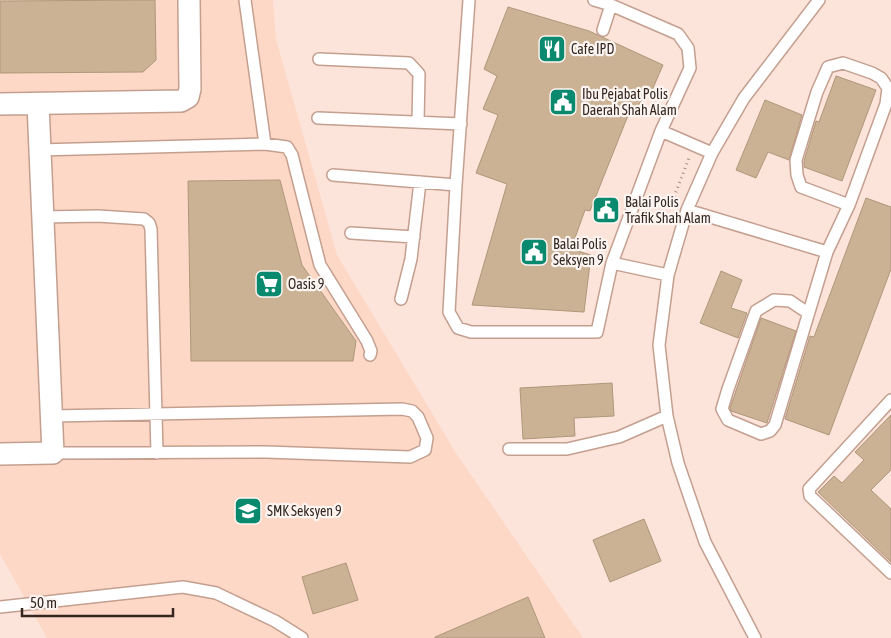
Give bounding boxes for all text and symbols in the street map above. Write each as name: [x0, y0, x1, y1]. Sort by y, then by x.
restaurant icon: Cafe IPD: [537, 34, 567, 64]
place label: Cafe IPD: [571, 41, 614, 57]
place label: Ibu Pejabat Polis Daerah Shah Alam: [582, 86, 677, 118]
public building icon: Ibu Pejabat Polis Daerah Shah Alam: [548, 87, 578, 117]
place label: Balai Polis Trafik Shah Alam: [625, 194, 711, 226]
public building icon: Balai Polis Trafik Shah Alam: [591, 195, 621, 225]
place label: Balai Polis Seksyen 9: [553, 236, 607, 268]
public building icon: Balai Polis Seksyen 9: [519, 237, 549, 267]
supermarket icon: Oasis 9: [254, 269, 284, 299]
place label: Oasis 9: [288, 276, 324, 292]
school or university icon: SMK Seksyen 9: [233, 496, 263, 526]
place label: SMK Seksyen 9: [267, 503, 342, 519]
scale bar: [22, 586, 174, 618]
text: 50 m: [30, 594, 57, 611]

